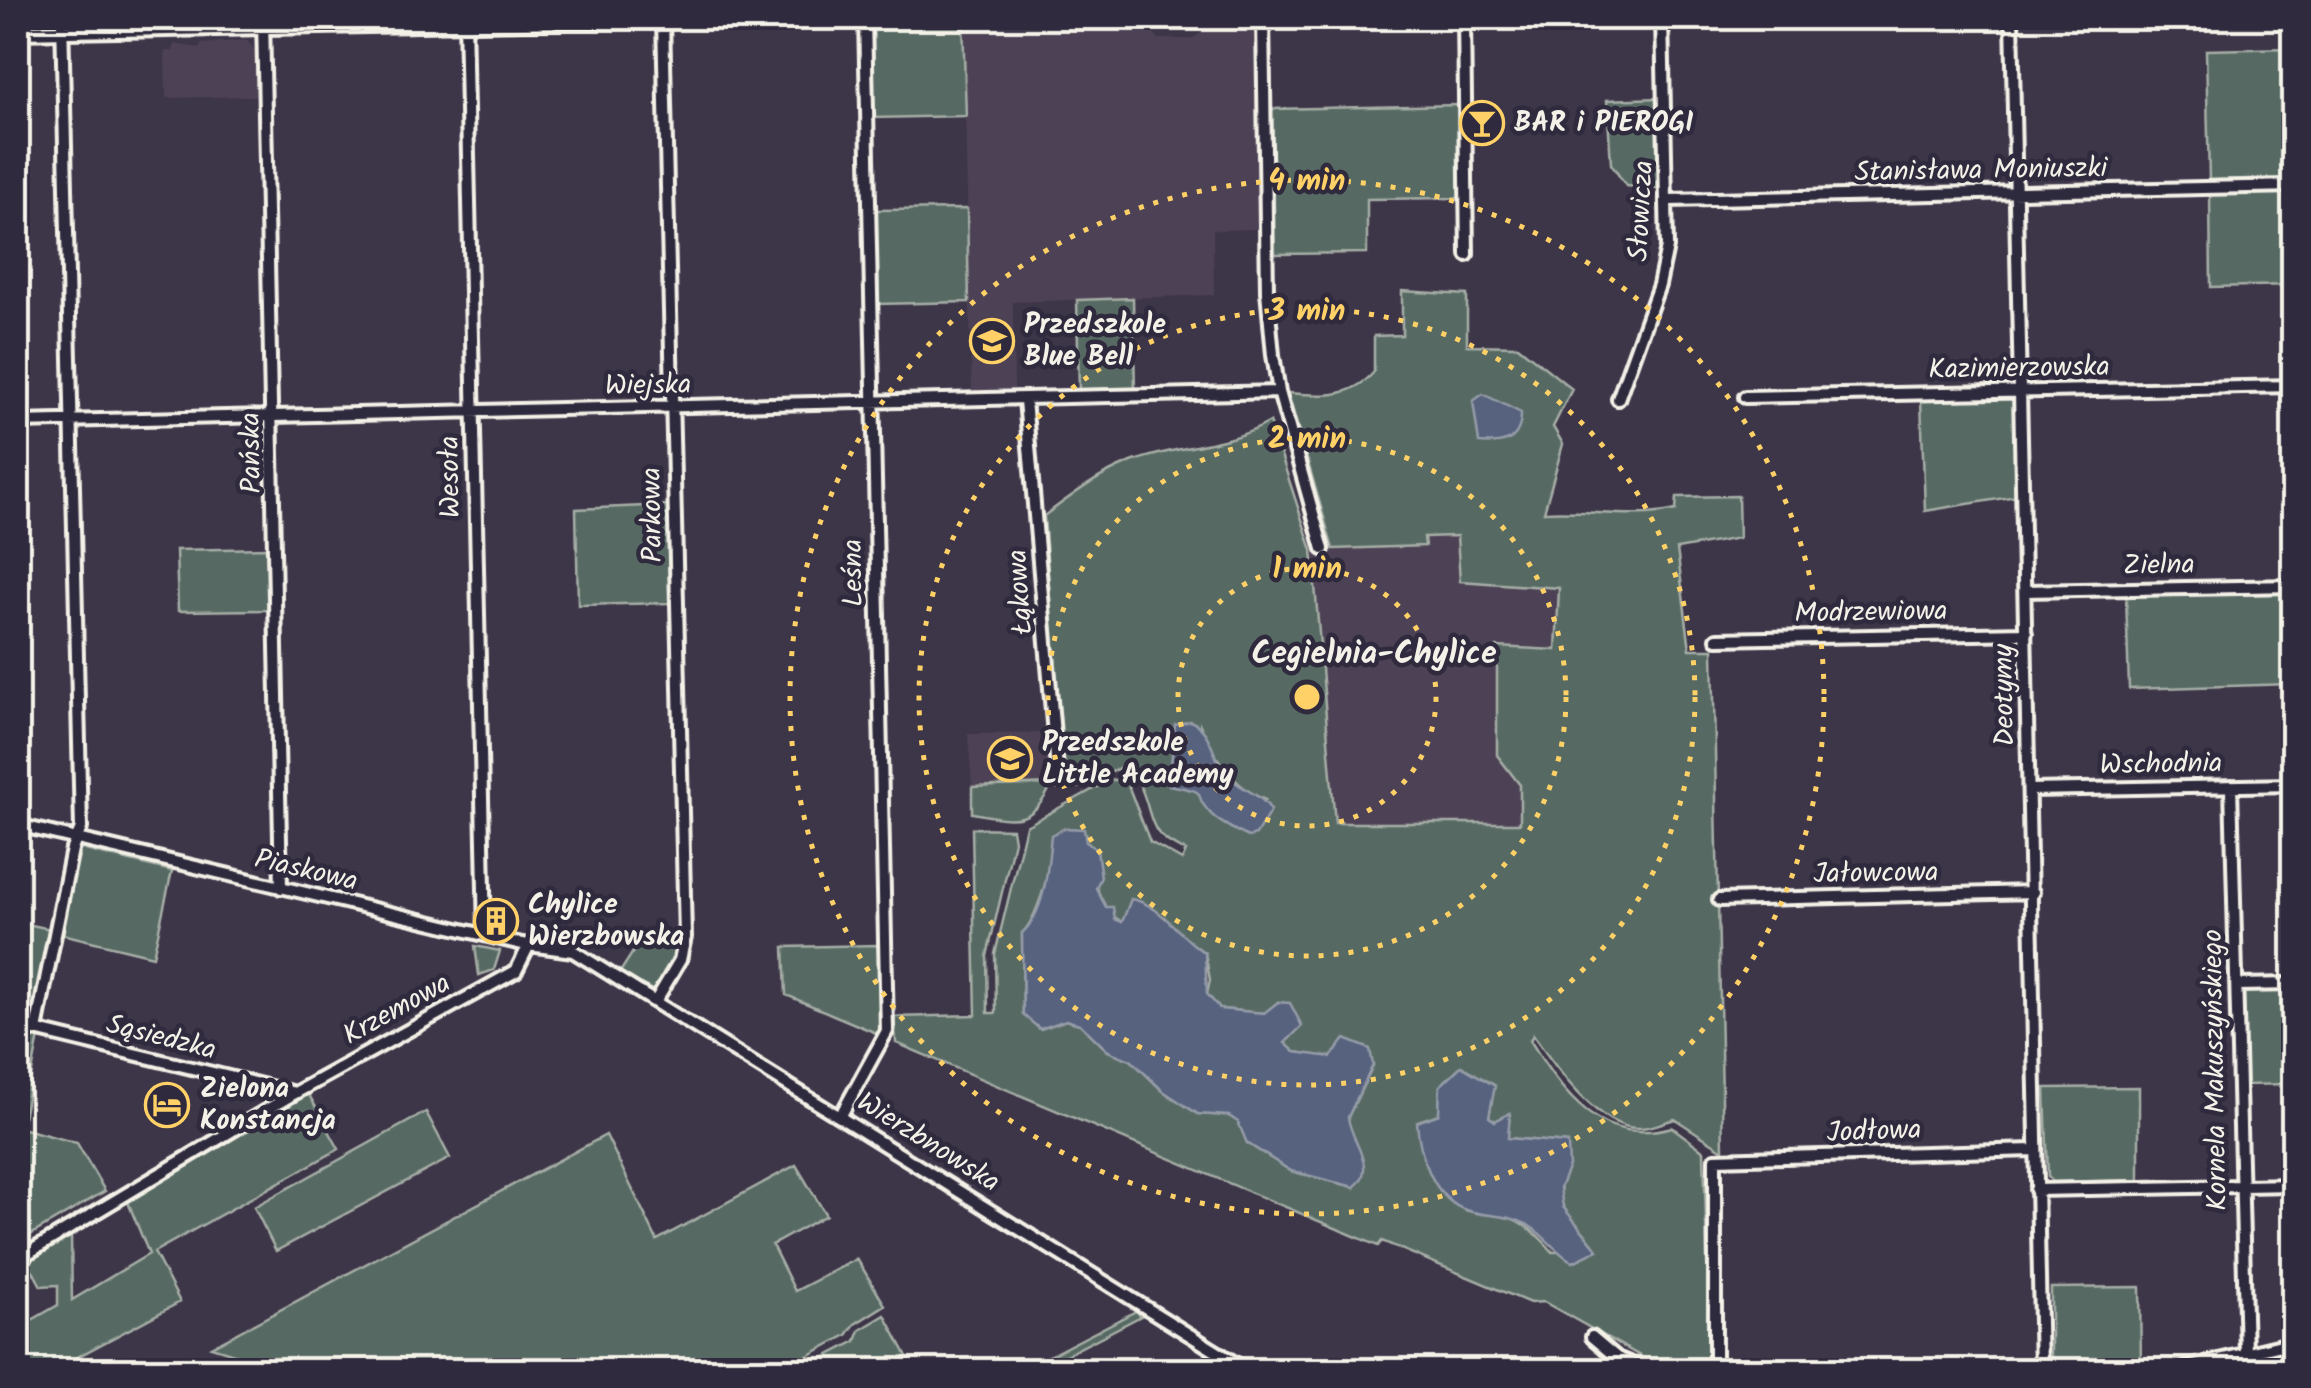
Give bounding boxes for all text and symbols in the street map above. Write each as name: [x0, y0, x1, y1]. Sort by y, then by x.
bar icon: BAR i PIEROGI: [1459, 100, 1505, 146]
place label: BAR i PIEROGI: [1514, 101, 1694, 146]
street label: Stanisława Moniuszki: [1854, 146, 2109, 196]
text: 4 min: [1269, 158, 1345, 206]
street label: Słowicza: [1617, 159, 1667, 263]
text: 3 min: [1268, 288, 1345, 336]
place label: Przedszkole Blue Bell: [1024, 303, 1166, 380]
school or university icon: Przedszkole Blue Bell: [969, 318, 1015, 364]
street label: Kazimierzowska: [1928, 345, 2110, 393]
street label: Wiejska: [604, 363, 692, 409]
street label: Pańska: [229, 412, 275, 494]
text: 2 min: [1268, 416, 1346, 464]
street label: Wesoła: [428, 435, 474, 519]
street label: Parkowa: [630, 467, 676, 563]
street label: Leśna: [831, 539, 877, 607]
street label: Zielna: [2123, 543, 2195, 589]
text: 1 min: [1272, 546, 1342, 594]
street label: Łąkowa: [996, 548, 1046, 636]
street label: Modrzewiowa: [1794, 589, 1948, 637]
district label: Cegielnia-Chylice: [1251, 629, 1497, 680]
street label: Deotymy: [1982, 642, 2028, 747]
centre of rings: [1289, 679, 1325, 715]
place label: Przedszkole Little Academy: [1042, 721, 1234, 798]
school or university icon: Przedszkole Little Academy: [987, 736, 1033, 782]
street label: Wschodnia: [2099, 741, 2223, 789]
street label: Piaskowa: [250, 837, 362, 905]
street label: Jałowcowa: [1813, 850, 1939, 898]
place label: Chylice Wierzbowska: [528, 883, 684, 960]
building icon: Chylice Wierzbowska: [473, 898, 519, 944]
street label: Kornela Makuszyńskiego: [2191, 929, 2241, 1211]
street label: Krzemowa: [335, 962, 459, 1058]
street label: Sąsiedzka: [101, 1003, 221, 1073]
place label: Zielona Konstancja: [200, 1067, 336, 1144]
street label: Wierzbnowska: [847, 1081, 1009, 1205]
hotel icon: Zielona Konstancja: [144, 1082, 190, 1128]
street label: Jodłowa: [1826, 1108, 1922, 1156]

